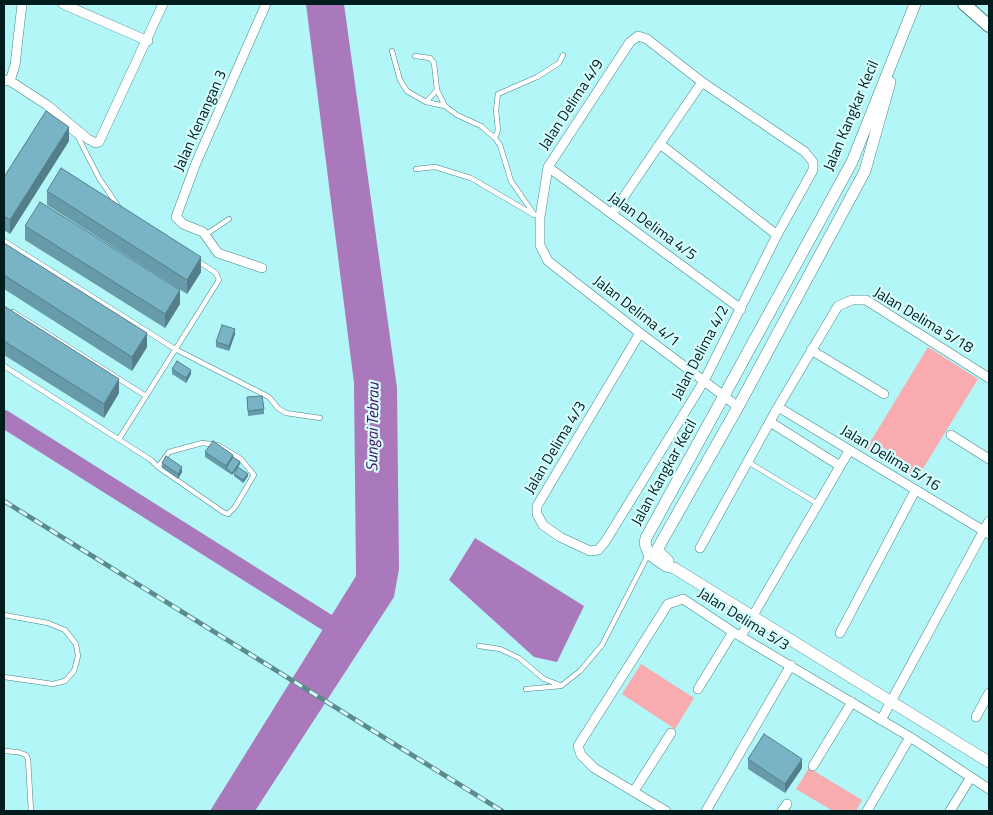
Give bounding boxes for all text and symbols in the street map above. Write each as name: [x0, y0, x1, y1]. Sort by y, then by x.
street label: Jalan Delima 4/9: [536, 56, 608, 154]
street label: Jalan Kangkar Kecil: [821, 58, 883, 174]
street label: Jalan Kenangan 3: [171, 68, 231, 174]
street label: Jalan Delima 4/5: [604, 189, 700, 265]
street label: Jalan Delima 4/1: [589, 273, 683, 351]
street label: Jalan Delima 5/18: [870, 284, 976, 358]
street label: Jalan Delima 4/2: [669, 303, 733, 403]
water label: Sungai Tebrau: [364, 383, 384, 471]
street label: Jalan Delima 4/3: [521, 399, 591, 497]
street label: Jalan Kangkar Kecil: [628, 417, 702, 529]
street label: Jalan Delima 5/16: [837, 422, 943, 496]
street label: Jalan Delima 5/3: [694, 585, 792, 655]

